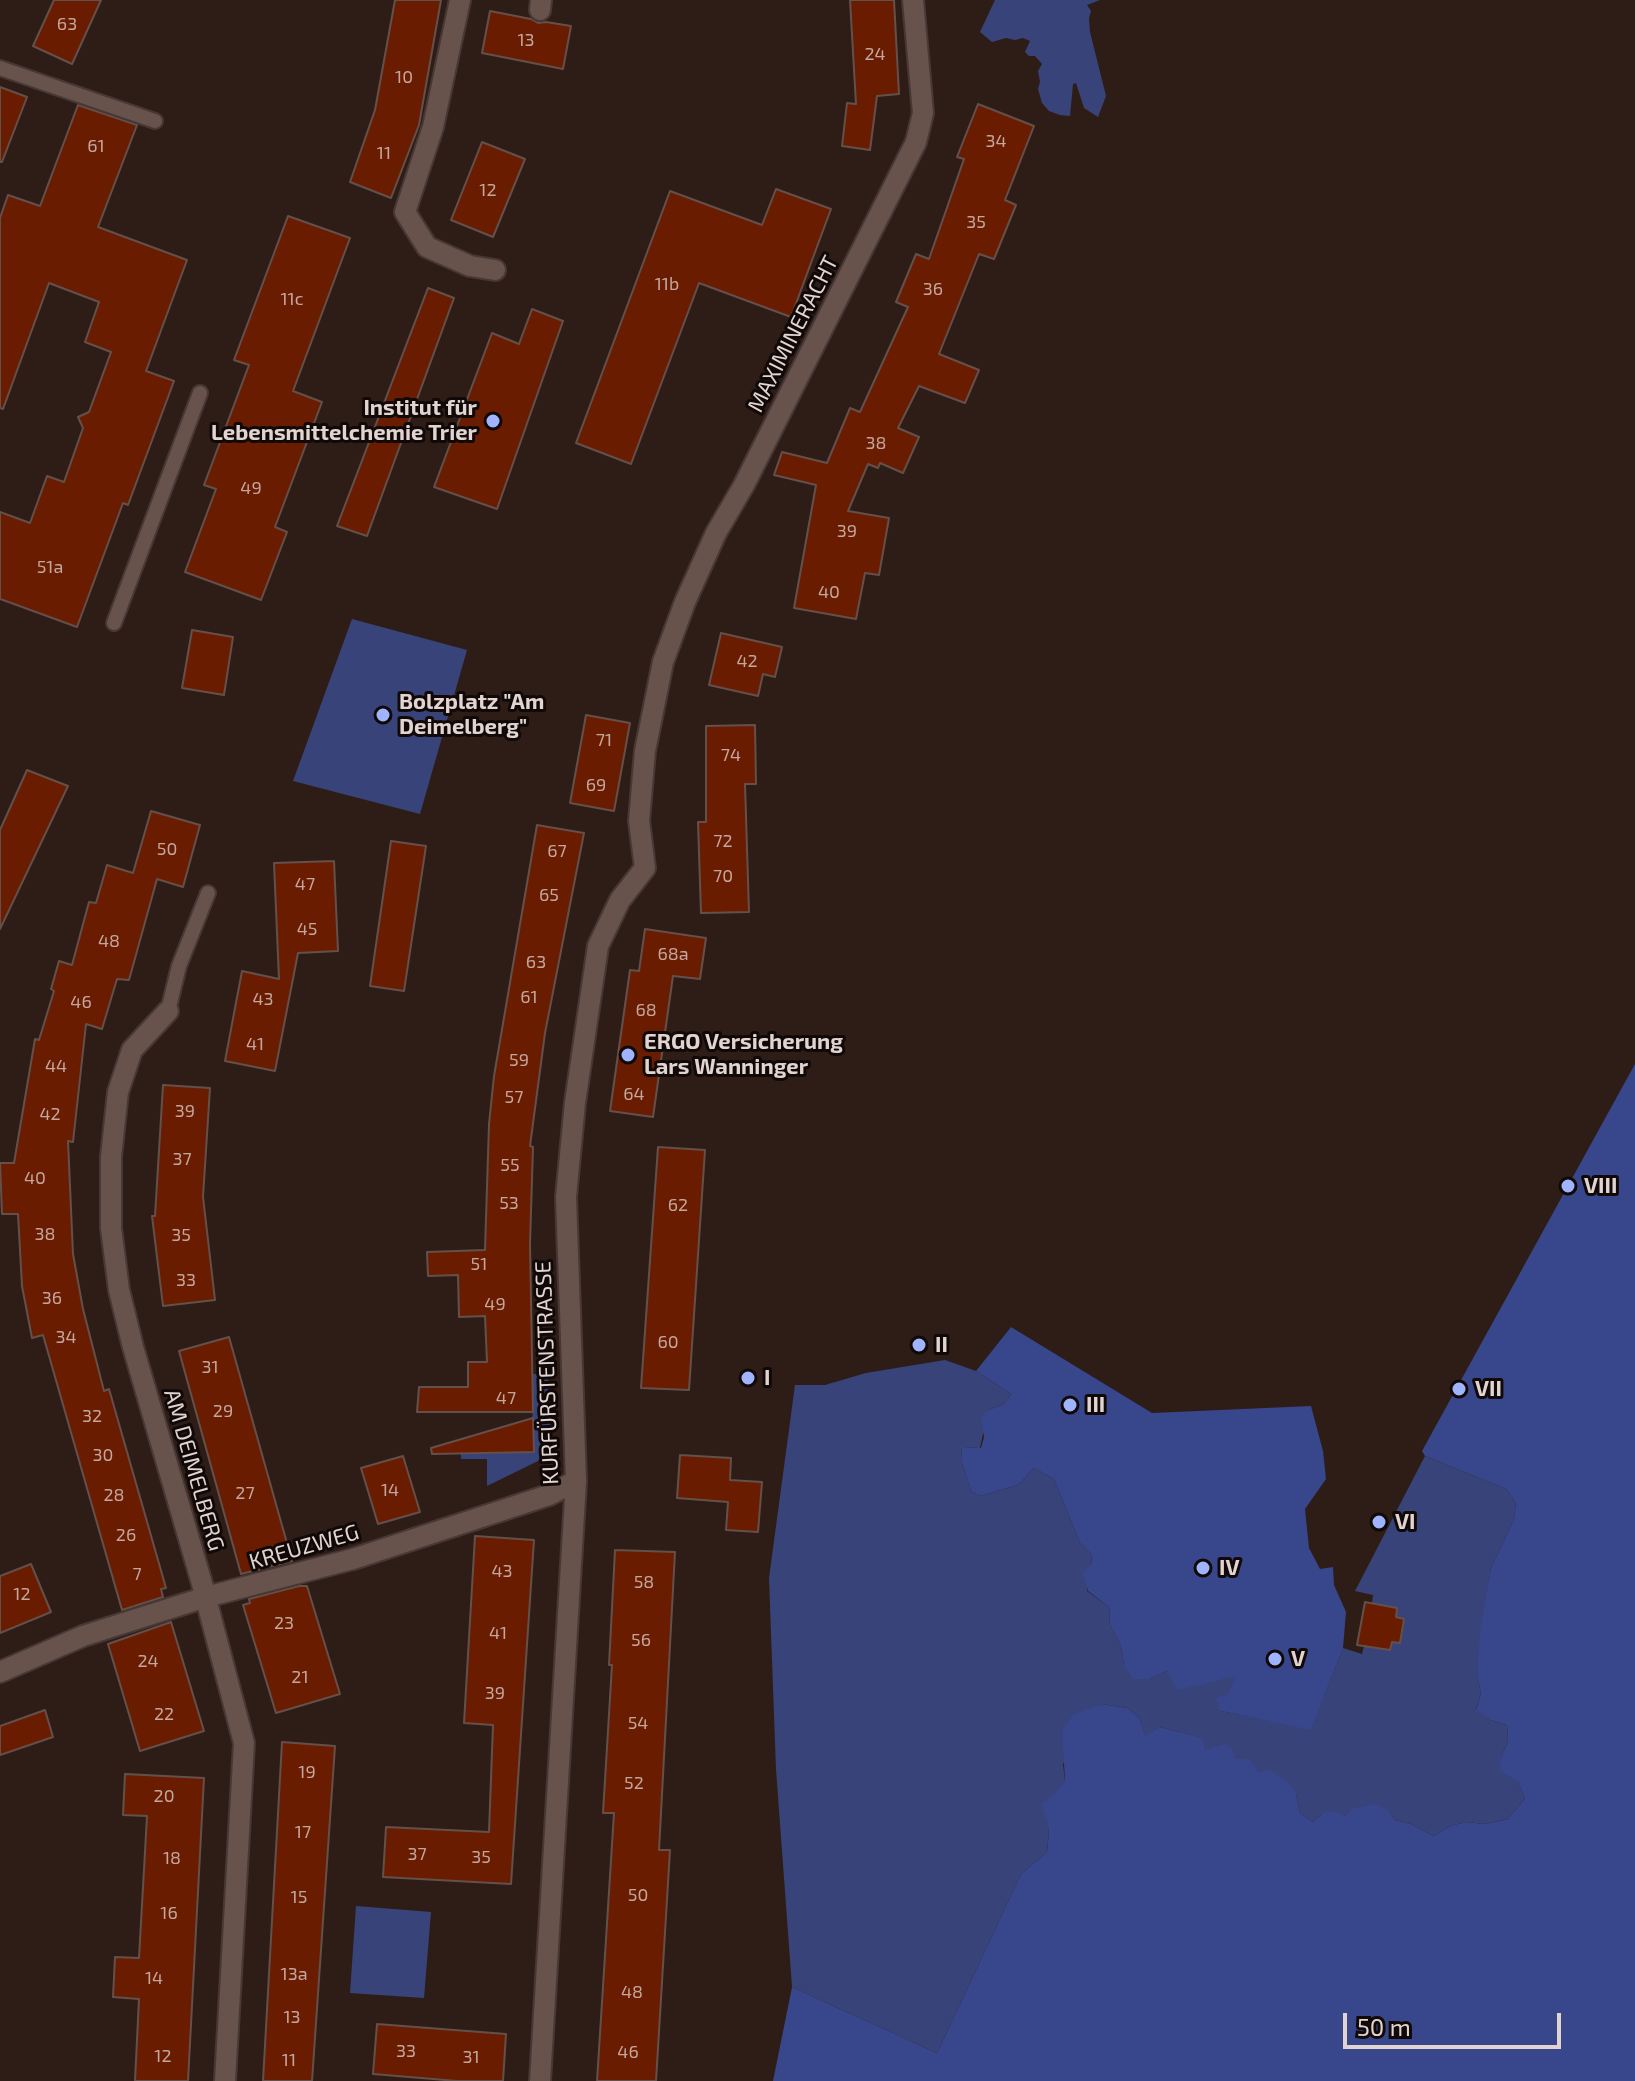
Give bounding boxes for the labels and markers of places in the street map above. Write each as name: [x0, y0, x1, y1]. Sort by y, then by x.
place label: Institut für Lebensmittelchemie Trier: [211, 395, 477, 446]
marker: Institut für Lebensmittelchemie Trier: [484, 412, 502, 430]
place label: Bolzplatz "Am Deimelberg": [399, 689, 544, 740]
marker: Bolzplatz "Am Deimelberg": [374, 706, 392, 724]
place label: ERGO Versicherung Lars Wanninger: [644, 1029, 843, 1080]
marker: ERGO Versicherung Lars Wanninger: [619, 1046, 637, 1064]
place label: VIII: [1584, 1173, 1617, 1199]
marker: VIII: [1559, 1177, 1577, 1195]
place label: II: [935, 1332, 948, 1358]
marker: II: [910, 1336, 928, 1354]
place label: I: [764, 1365, 770, 1391]
marker: I: [739, 1369, 757, 1387]
place label: VII: [1475, 1376, 1502, 1402]
marker: VII: [1450, 1380, 1468, 1398]
place label: III: [1086, 1392, 1105, 1418]
marker: III: [1061, 1396, 1079, 1414]
place label: VI: [1395, 1509, 1416, 1535]
marker: VI: [1370, 1513, 1388, 1531]
place label: IV: [1219, 1555, 1240, 1581]
marker: IV: [1194, 1559, 1212, 1577]
place label: V: [1291, 1646, 1305, 1672]
marker: V: [1266, 1650, 1284, 1668]

